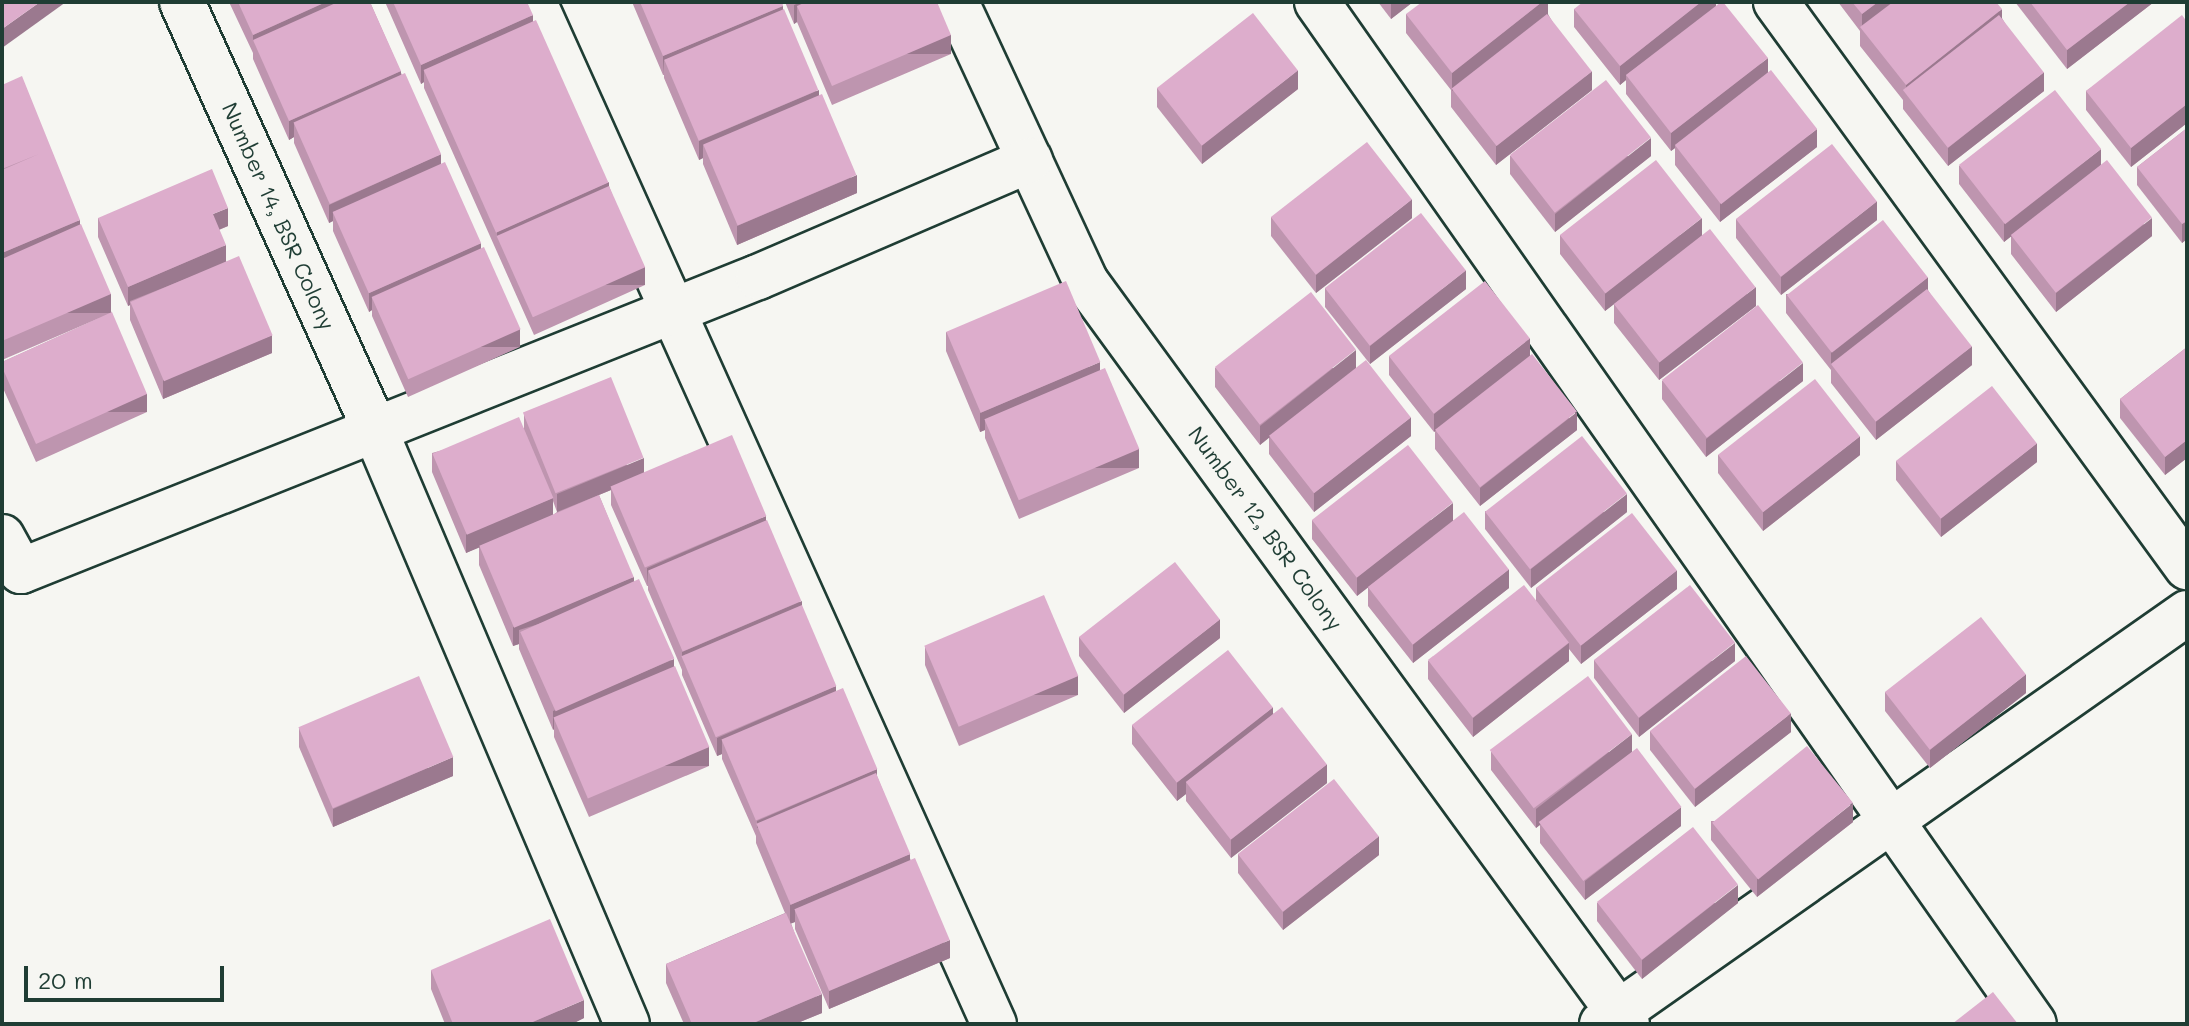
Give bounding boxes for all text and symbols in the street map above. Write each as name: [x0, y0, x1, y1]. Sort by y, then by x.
street label: Number 14, BSR Colony: [217, 98, 341, 334]
street label: Number 12, BSR Colony: [1183, 421, 1349, 635]
scale bar: [28, 950, 228, 1000]
text: 20 m: [38, 964, 93, 995]

